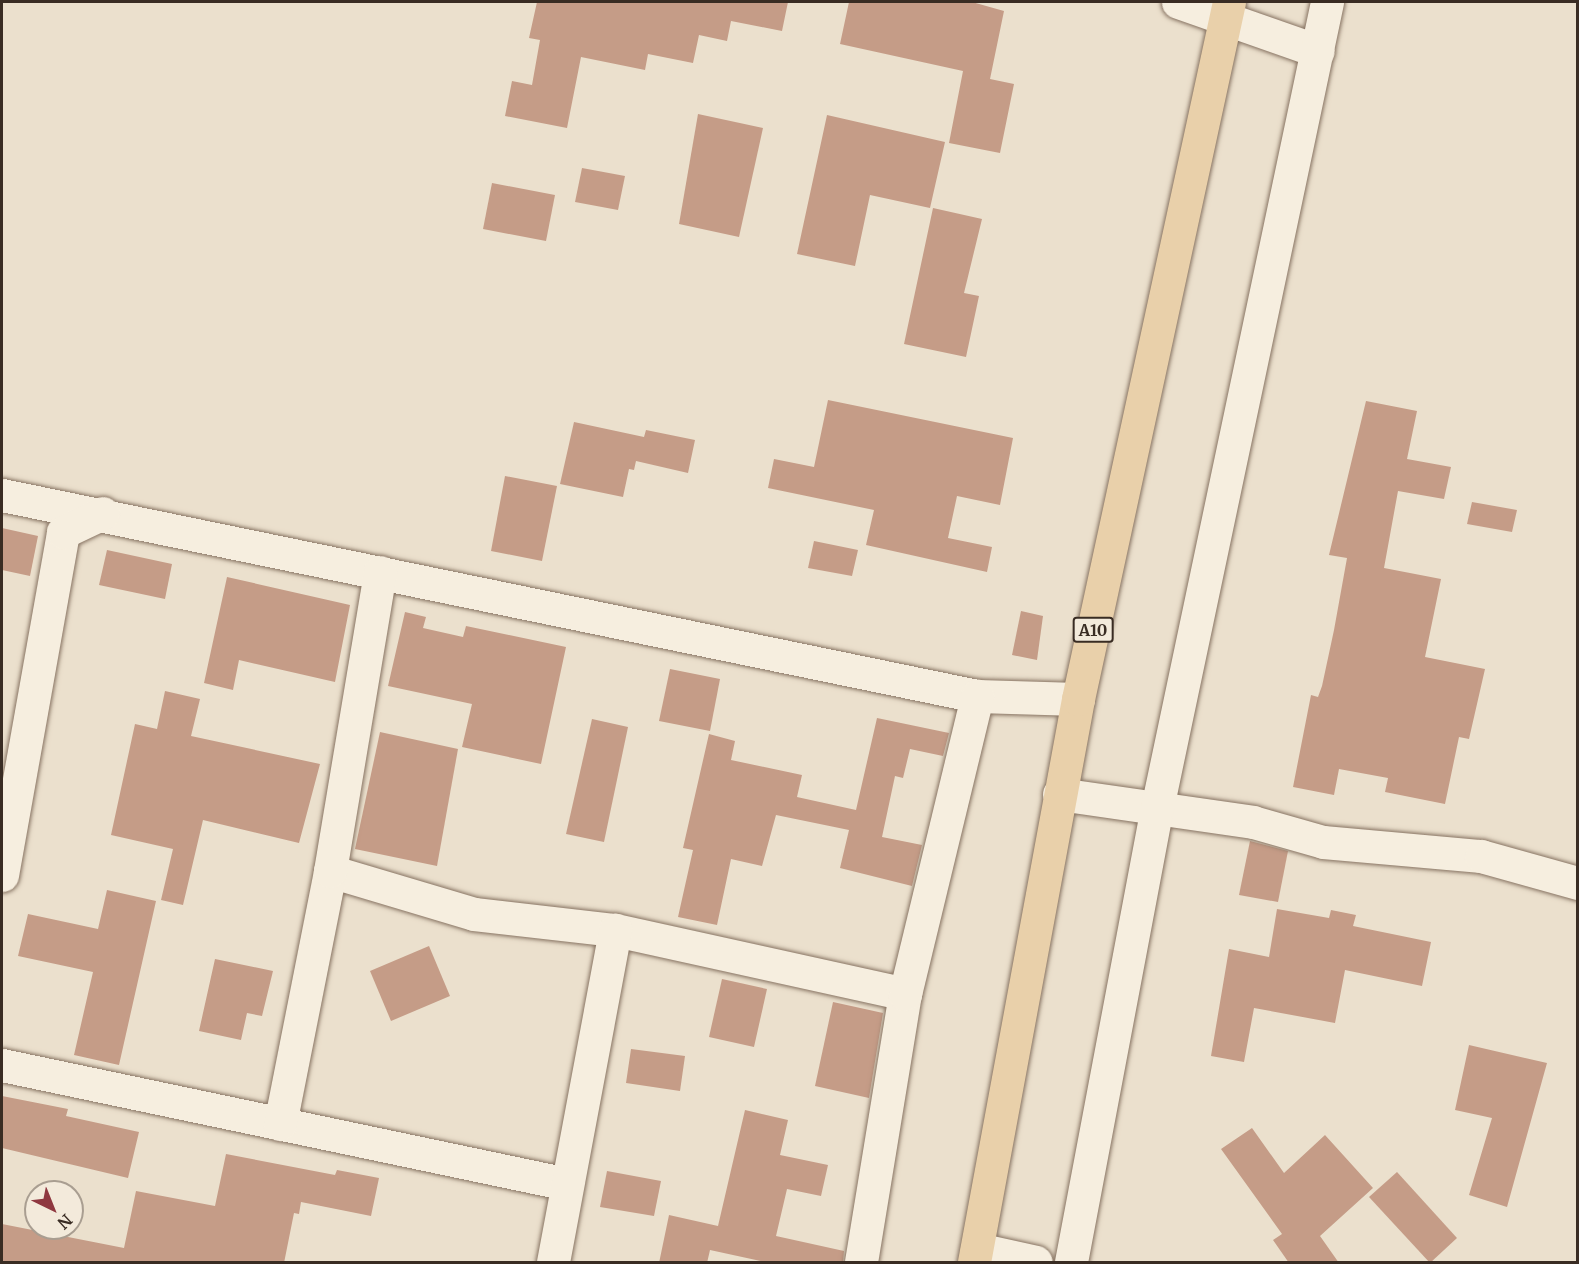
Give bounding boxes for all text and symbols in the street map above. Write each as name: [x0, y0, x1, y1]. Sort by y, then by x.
road number: A10: [1072, 617, 1114, 643]
north arrow: [24, 1180, 84, 1240]
text: N: [53, 1210, 76, 1233]

